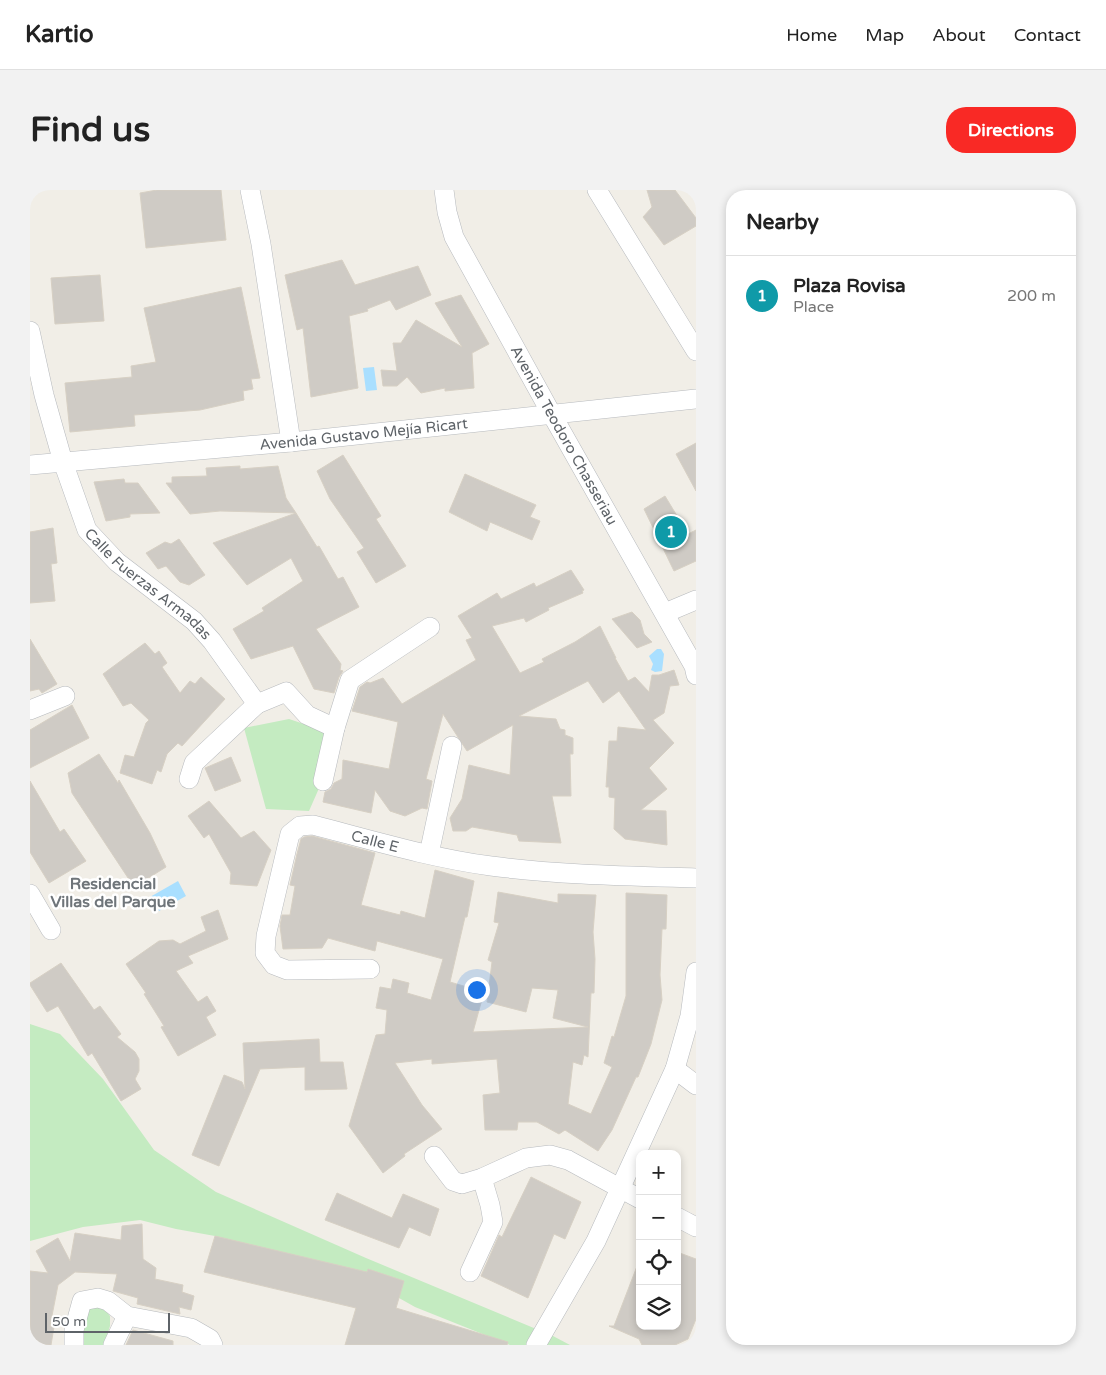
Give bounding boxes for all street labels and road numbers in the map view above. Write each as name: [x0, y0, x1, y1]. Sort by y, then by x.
street label: Avenida Teodoro Chasseriau: [507, 343, 621, 528]
street label: Avenida Gustavo Mejía Ricart: [259, 414, 469, 454]
street label: Calle Fuerzas Armadas: [81, 524, 215, 643]
street label: Calle E: [349, 827, 401, 856]

